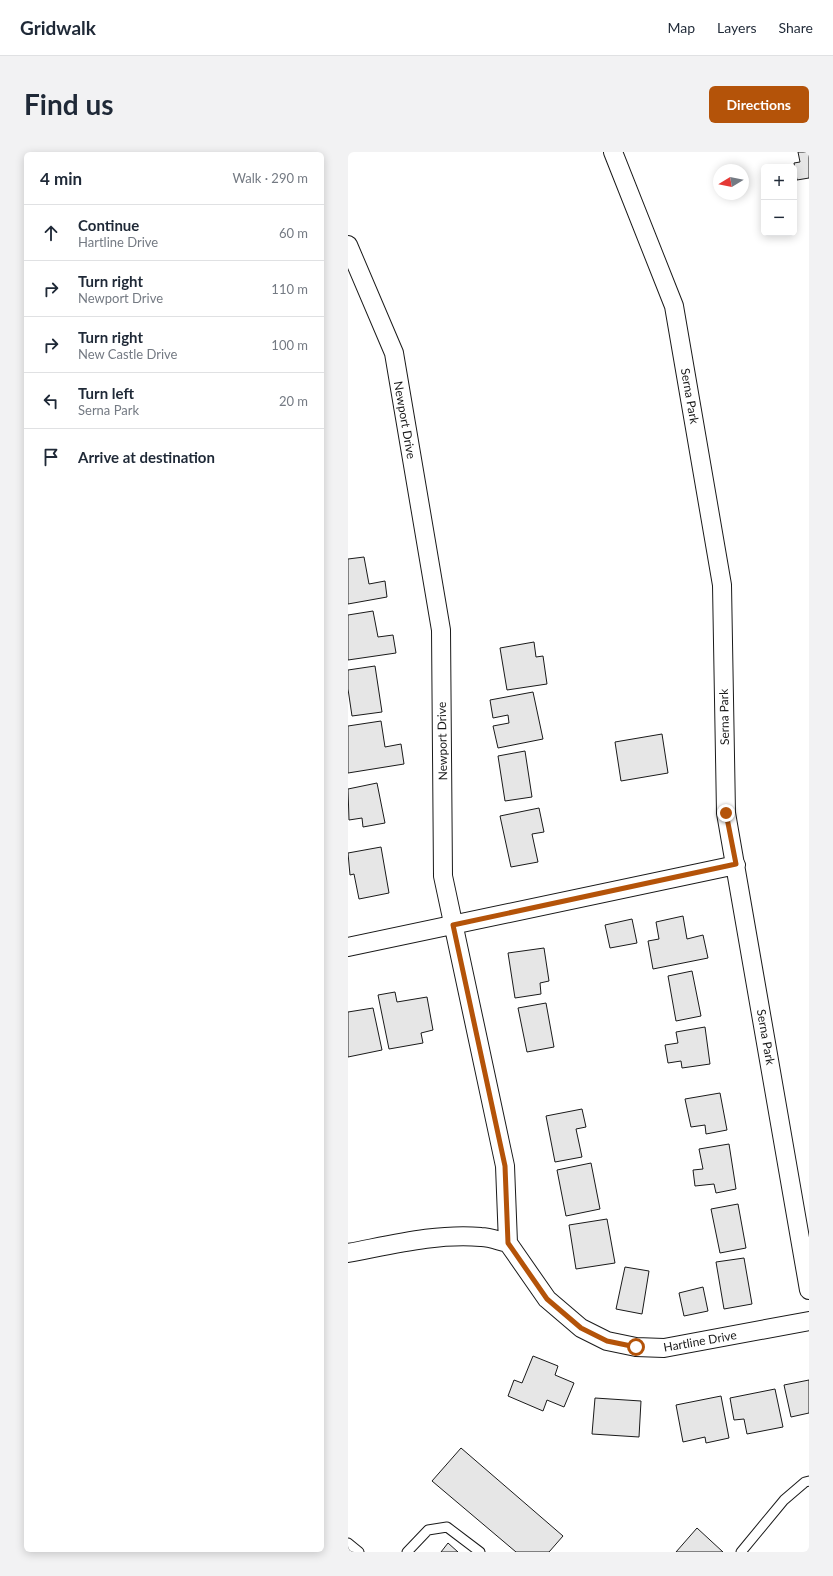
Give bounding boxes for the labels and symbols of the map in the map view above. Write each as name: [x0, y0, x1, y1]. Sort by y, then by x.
north arrow: [713, 164, 749, 200]
street label: Serna Park: [678, 367, 702, 426]
street label: Newport Drive: [391, 380, 419, 460]
street label: Serna Park: [716, 688, 732, 745]
street label: Newport Drive: [434, 702, 450, 780]
route end: [717, 804, 735, 822]
street label: Serna Park: [754, 1008, 778, 1067]
street label: Hartline Drive: [662, 1327, 738, 1355]
route start: [627, 1338, 645, 1356]

